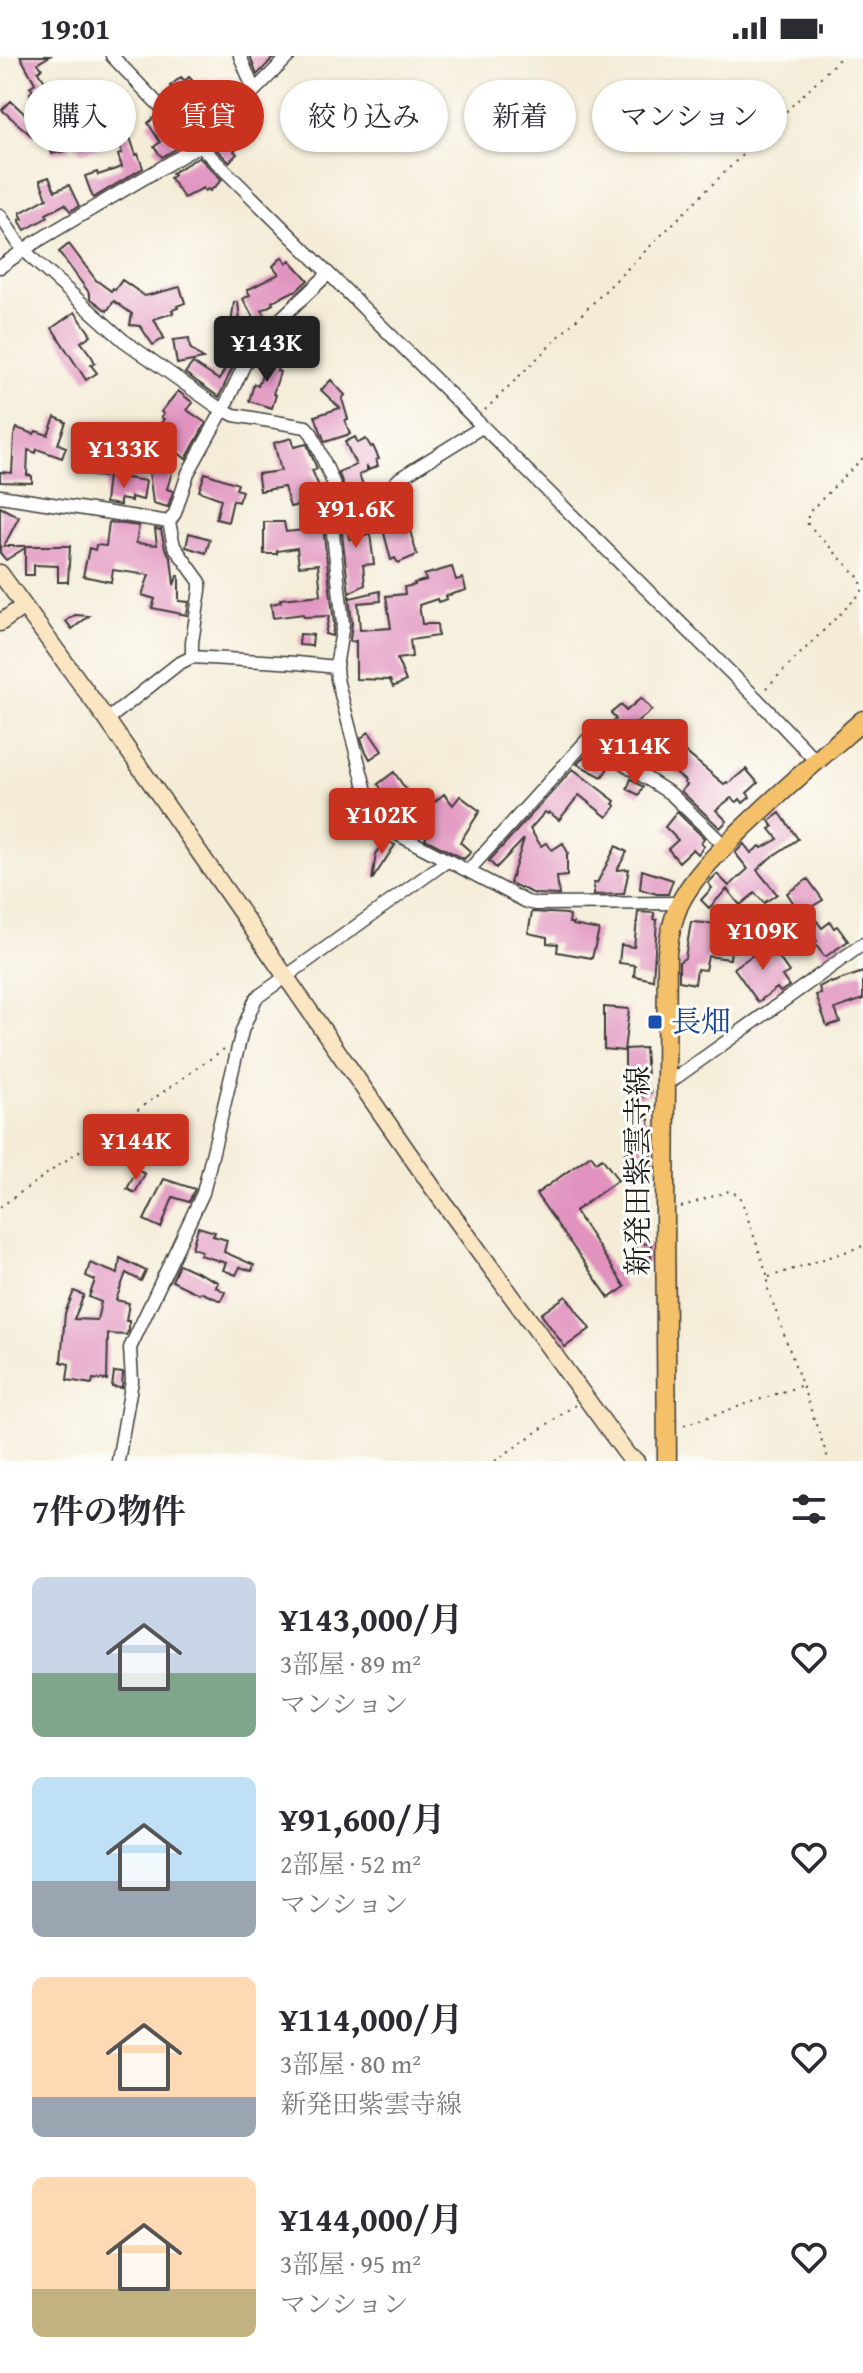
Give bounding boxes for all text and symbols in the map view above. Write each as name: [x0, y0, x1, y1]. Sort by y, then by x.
text: 19:01: [40, 6, 111, 50]
chip: 購入: [24, 80, 136, 152]
chip: 賃貸: [152, 80, 264, 152]
chip: 絞り込み: [280, 80, 448, 152]
chip: 新着: [464, 80, 576, 152]
chip: マンション: [592, 80, 787, 152]
pin: ¥143K: [211, 316, 323, 384]
text: ¥143K: [232, 322, 302, 361]
pin: ¥133K: [68, 422, 180, 490]
text: ¥133K: [89, 428, 159, 467]
pin: ¥91.6K: [291, 482, 421, 550]
text: ¥91.6K: [317, 488, 395, 527]
pin: ¥114K: [579, 719, 691, 787]
text: ¥114K: [600, 725, 670, 764]
pin: ¥102K: [326, 788, 438, 856]
text: ¥102K: [347, 794, 417, 833]
pin: ¥109K: [707, 904, 819, 972]
text: ¥109K: [728, 910, 798, 949]
place label: 長畑: [671, 999, 731, 1043]
marker: 長畑: [646, 1013, 664, 1031]
street label: 新発田紫雲寺線: [615, 1066, 659, 1276]
pin: ¥144K: [80, 1114, 192, 1182]
text: ¥144K: [101, 1120, 171, 1159]
text: 7件の物件: [32, 1486, 186, 1535]
icon: filters: [787, 1487, 831, 1531]
text: ¥143,000/月: [280, 1594, 463, 1643]
icon: home: [96, 1609, 192, 1705]
icon: heart: [787, 1635, 831, 1679]
text: 3部屋 · 89 m²: [280, 1644, 421, 1683]
text: マンション: [280, 1684, 409, 1723]
text: ¥91,600/月: [280, 1794, 446, 1843]
icon: home: [96, 1809, 192, 1905]
icon: heart: [787, 1835, 831, 1879]
text: 2部屋 · 52 m²: [280, 1844, 421, 1883]
text: マンション: [280, 1884, 409, 1923]
text: ¥114,000/月: [280, 1994, 463, 2043]
icon: home: [96, 2009, 192, 2105]
icon: heart: [787, 2035, 831, 2079]
text: 3部屋 · 80 m²: [280, 2044, 421, 2083]
text: 新発田紫雲寺線: [280, 2084, 462, 2123]
text: ¥144,000/月: [280, 2194, 463, 2243]
icon: home: [96, 2209, 192, 2305]
icon: heart: [787, 2235, 831, 2279]
text: 3部屋 · 95 m²: [280, 2244, 421, 2283]
text: マンション: [280, 2284, 409, 2323]

